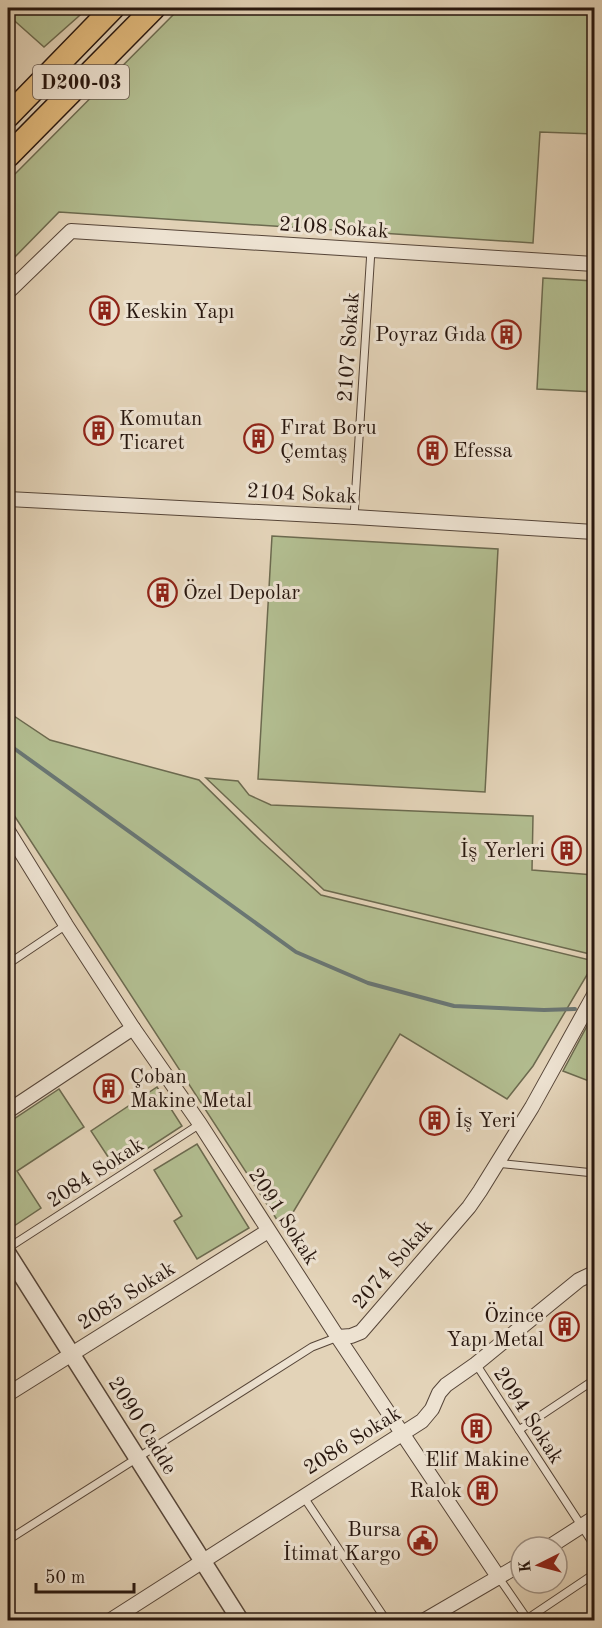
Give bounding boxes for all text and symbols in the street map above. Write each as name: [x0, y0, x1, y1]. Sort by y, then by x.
road number: D200-03: [33, 65, 129, 99]
street label: 2108 Sokak: [278, 214, 390, 243]
street label: 2107 Sokak: [335, 291, 364, 403]
building icon: Keskin Yapı: [88, 295, 120, 327]
place label: Keskin Yapı: [125, 302, 234, 323]
building icon: Poyraz Gıda: [491, 318, 523, 350]
place label: Poyraz Gıda: [375, 325, 486, 346]
place label: Komutan Ticaret: [119, 409, 202, 454]
building icon: Komutan Ticaret: [82, 414, 114, 446]
place label: Fırat Boru Çemtaş: [280, 418, 377, 463]
building icon: Fırat Boru Çemtaş: [243, 423, 275, 455]
building icon: Efessa: [416, 434, 448, 466]
place label: Efessa: [453, 441, 513, 462]
street label: 2104 Sokak: [246, 481, 358, 508]
building icon: Özel Depolar: [146, 576, 178, 608]
place label: Özel Depolar: [183, 579, 301, 604]
building icon: İş Yerleri: [550, 834, 582, 866]
place label: İş Yerleri: [460, 837, 545, 862]
place label: Çoban Makine Metal: [130, 1067, 252, 1112]
building icon: Çoban Makine Metal: [93, 1072, 125, 1104]
building icon: İş Yeri: [418, 1104, 450, 1136]
place label: İş Yeri: [455, 1107, 516, 1132]
street label: 2084 Sokak: [44, 1134, 148, 1212]
street label: 2091 Sokak: [244, 1165, 322, 1269]
street label: 2074 Sokak: [349, 1216, 437, 1313]
street label: 2085 Sokak: [74, 1258, 179, 1334]
place label: Özince Yapı Metal: [447, 1302, 544, 1351]
building icon: Özince Yapı Metal: [549, 1311, 581, 1343]
street label: 2094 Sokak: [489, 1364, 567, 1468]
street label: 2090 Cadde: [104, 1373, 180, 1478]
street label: 2086 Sokak: [300, 1403, 405, 1479]
building icon: Elif Makine: [461, 1412, 493, 1444]
place label: Elif Makine: [425, 1450, 529, 1471]
building icon: Ralok: [467, 1474, 499, 1506]
place label: Ralok: [410, 1481, 462, 1502]
place label: Bursa İtimat Kargo: [283, 1520, 401, 1565]
public building icon: Bursa İtimat Kargo: [406, 1525, 438, 1557]
north arrow: [509, 1535, 569, 1595]
scale bar: [36, 1556, 134, 1594]
text: K: [517, 1559, 535, 1573]
text: 50 m: [45, 1569, 85, 1587]

